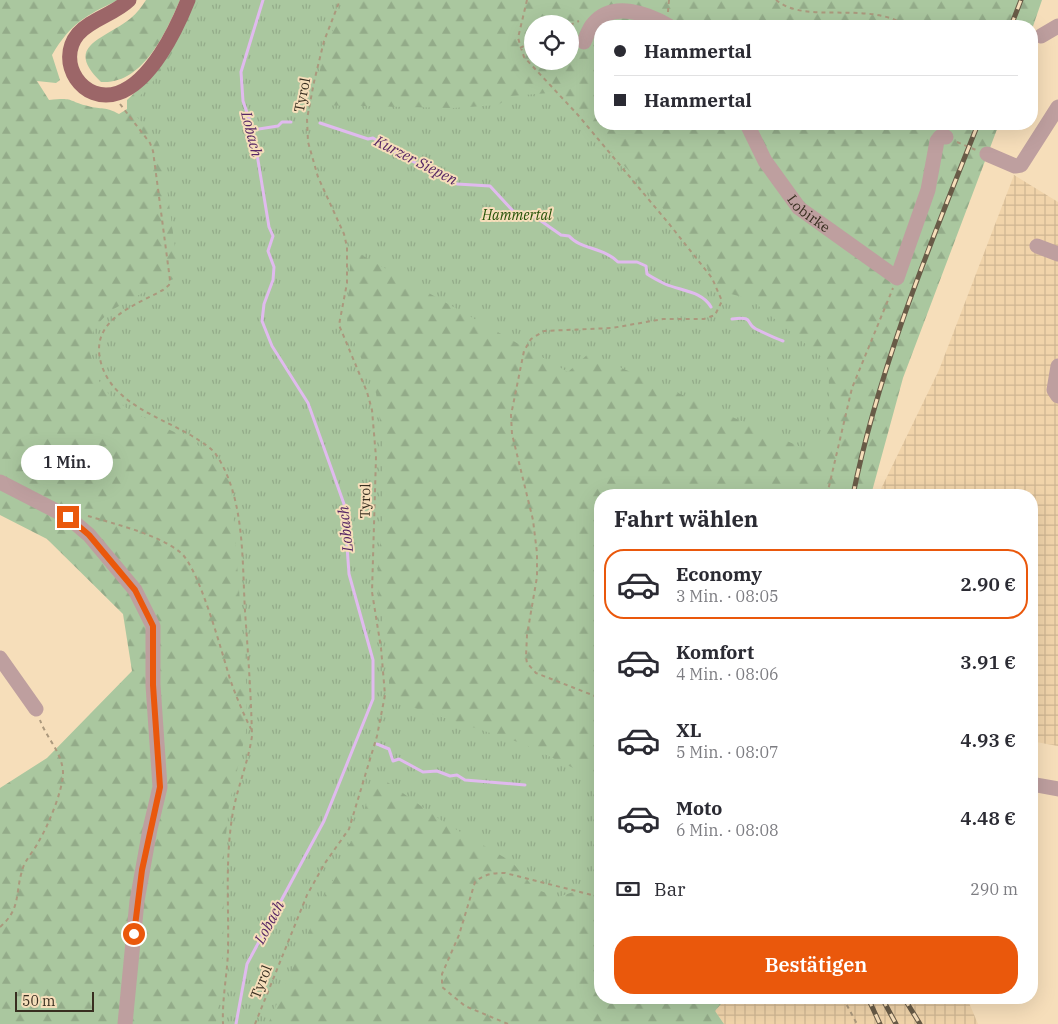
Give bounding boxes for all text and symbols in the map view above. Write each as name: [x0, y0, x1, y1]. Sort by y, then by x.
map controls: [524, 15, 579, 70]
button: locate: [524, 15, 579, 70]
text: Hammertal: [644, 39, 752, 63]
street label: Tyrol: [290, 76, 314, 114]
text: Hammertal: [644, 88, 752, 112]
water label: Lobach: [237, 108, 267, 159]
water label: Kurzer Siepen: [371, 131, 461, 189]
street label: Lobirke: [783, 191, 834, 236]
park label: Hammertal: [481, 206, 553, 224]
callout: 1 Min.: [22, 444, 114, 480]
text: 1 Min.: [43, 452, 91, 472]
street label: Tyrol: [356, 483, 374, 519]
water label: Lobach: [333, 504, 357, 554]
text: Fahrt wählen: [614, 504, 758, 533]
route end: [57, 506, 79, 528]
icon: car: [616, 562, 661, 607]
text: Economy: [676, 562, 762, 586]
text: 2.90 €: [960, 572, 1016, 596]
text: 3 Min. · 08:05: [676, 586, 779, 606]
icon: car: [616, 640, 661, 685]
text: Komfort: [676, 640, 754, 664]
text: 3.91 €: [960, 650, 1016, 674]
text: 4 Min. · 08:06: [676, 664, 779, 684]
icon: car: [616, 718, 661, 763]
text: XL: [676, 718, 702, 742]
text: 4.93 €: [960, 728, 1016, 752]
text: 5 Min. · 08:07: [676, 742, 779, 762]
icon: car: [616, 796, 661, 841]
text: Moto: [676, 796, 722, 820]
text: 4.48 €: [960, 806, 1016, 830]
text: 6 Min. · 08:08: [676, 820, 779, 840]
icon: cash: [614, 875, 642, 903]
text: Bar: [654, 877, 686, 901]
text: 290 m: [970, 879, 1018, 899]
water label: Lobach: [249, 897, 289, 948]
route start: [123, 923, 145, 945]
button: Bestätigen: [614, 936, 1018, 994]
street label: Tyrol: [246, 962, 276, 1002]
scale bar: [15, 989, 94, 1012]
text: 50 m: [22, 992, 55, 1010]

